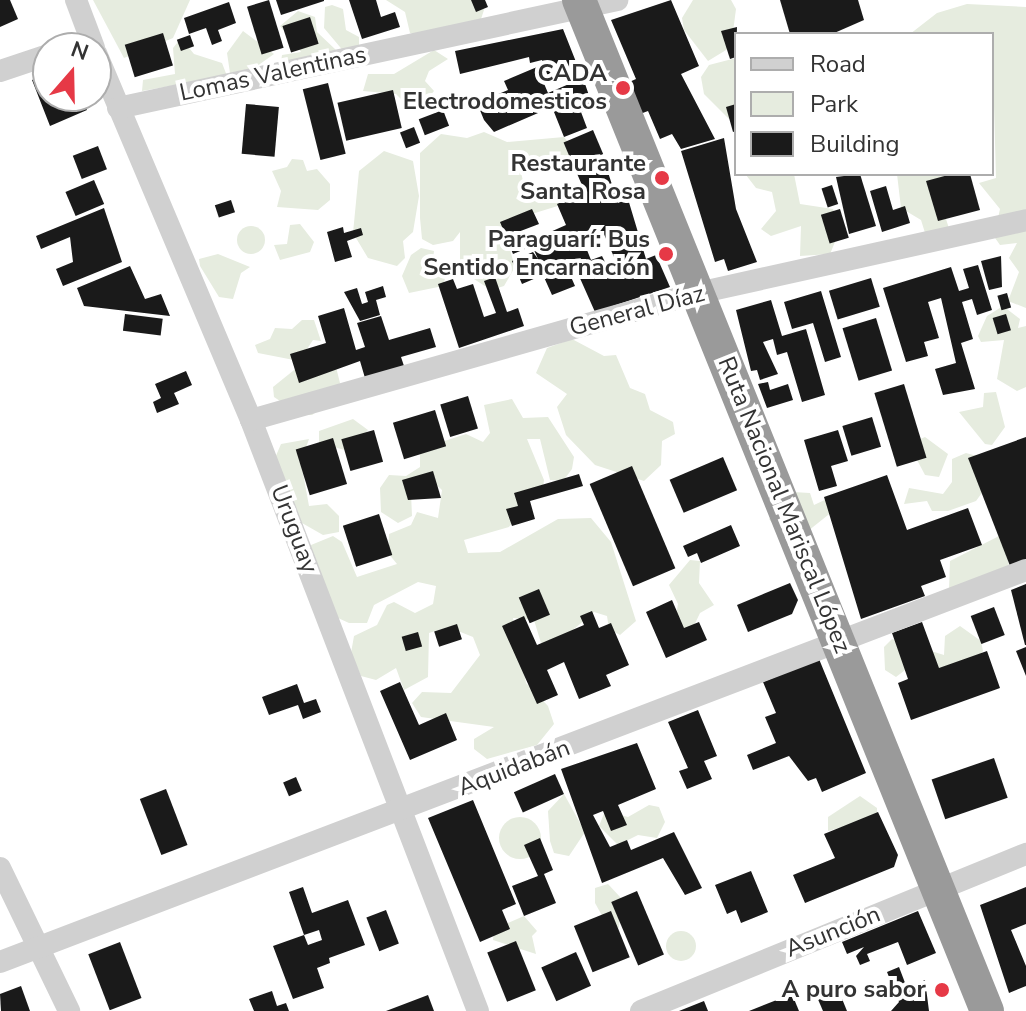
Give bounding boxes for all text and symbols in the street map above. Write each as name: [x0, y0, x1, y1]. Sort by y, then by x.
north arrow: [32, 32, 112, 112]
legend: [734, 32, 994, 176]
text: N: [67, 34, 92, 68]
street label: Lomas Valentinas: [177, 40, 369, 108]
text: Road: [810, 48, 866, 80]
place label: CADA Electrodomesticos: [403, 60, 607, 116]
marker: CADA Electrodomesticos: [614, 79, 632, 97]
text: Park: [810, 88, 858, 120]
text: Building: [810, 128, 900, 160]
place label: Restaurante Santa Rosa: [510, 150, 646, 206]
marker: Restaurante Santa Rosa: [653, 169, 671, 187]
place label: Paraguarí: Bus Sentido Encarnación: [423, 226, 650, 282]
marker: Paraguarí: Bus Sentido Encarnación: [657, 245, 675, 263]
street label: General Díaz: [566, 279, 708, 343]
street label: Ruta Nacional Mariscal López: [711, 353, 857, 657]
street label: Uruguay: [264, 481, 324, 577]
street label: Aquidabán: [454, 734, 574, 802]
street label: Asunción: [781, 900, 885, 964]
place label: A puro sabor: [781, 976, 926, 1004]
marker: A puro sabor: [933, 981, 951, 999]

